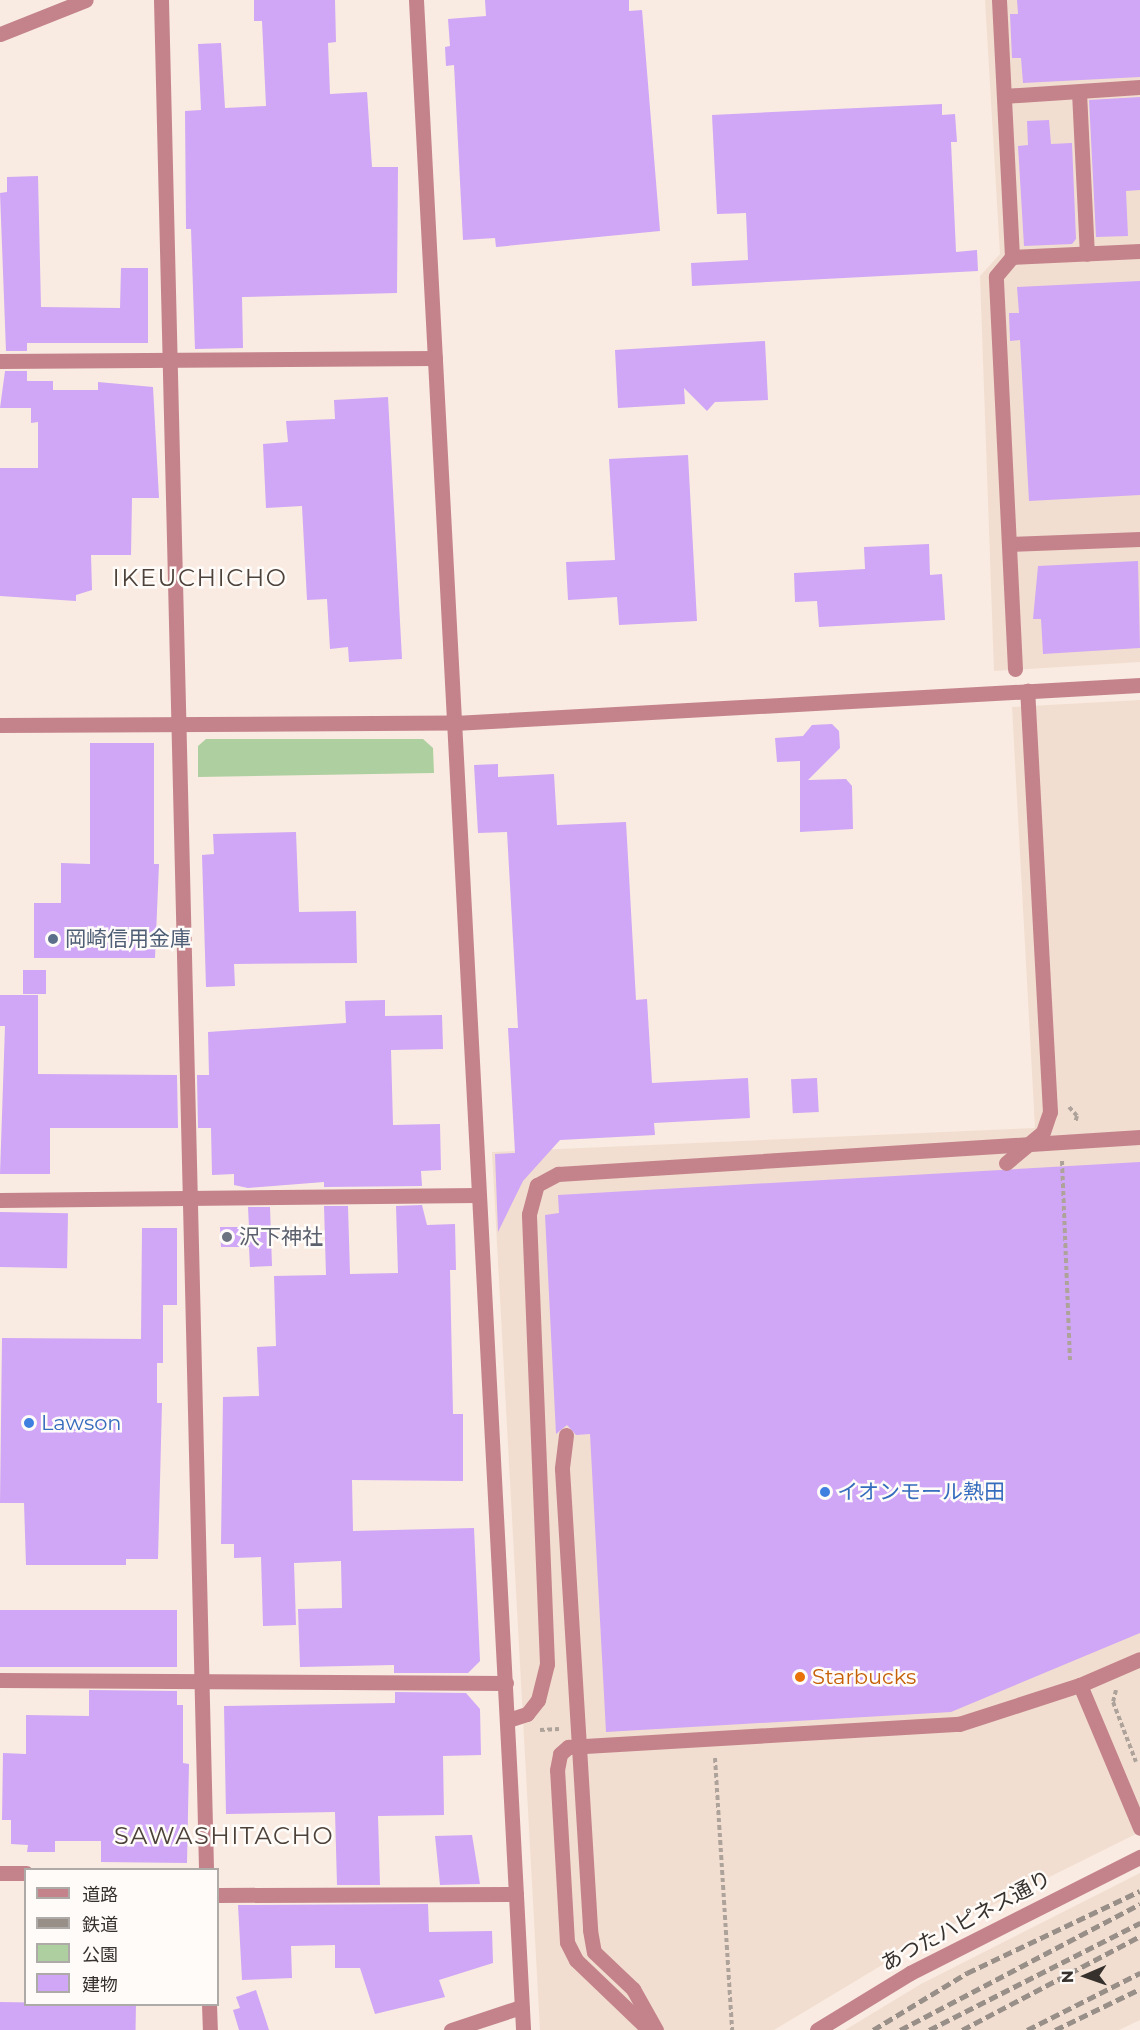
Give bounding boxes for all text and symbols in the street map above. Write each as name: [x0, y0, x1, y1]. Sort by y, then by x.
district label: IKEUCHICHO: [113, 564, 287, 592]
place label: 岡崎信用金庫: [65, 926, 191, 952]
marker: 岡崎信用金庫: [46, 932, 60, 946]
place label: 沢下神社: [239, 1224, 323, 1250]
marker: 沢下神社: [220, 1230, 234, 1244]
place label: Lawson: [41, 1410, 121, 1436]
marker: Lawson: [22, 1416, 36, 1430]
place label: イオンモール熱田: [837, 1479, 1005, 1505]
marker: イオンモール熱田: [818, 1485, 832, 1499]
place label: Starbucks: [812, 1664, 916, 1690]
marker: Starbucks: [793, 1670, 807, 1684]
district label: SAWASHITACHO: [114, 1822, 334, 1850]
street label: あつたハピネス通り: [877, 1866, 1055, 1976]
legend: [24, 1868, 219, 2006]
text: 道路: [82, 1884, 118, 1906]
text: 鉄道: [82, 1914, 118, 1936]
text: 公園: [82, 1944, 118, 1966]
north arrow: [1056, 1946, 1116, 2006]
text: N: [1058, 1970, 1077, 1983]
text: 建物: [82, 1974, 118, 1996]

